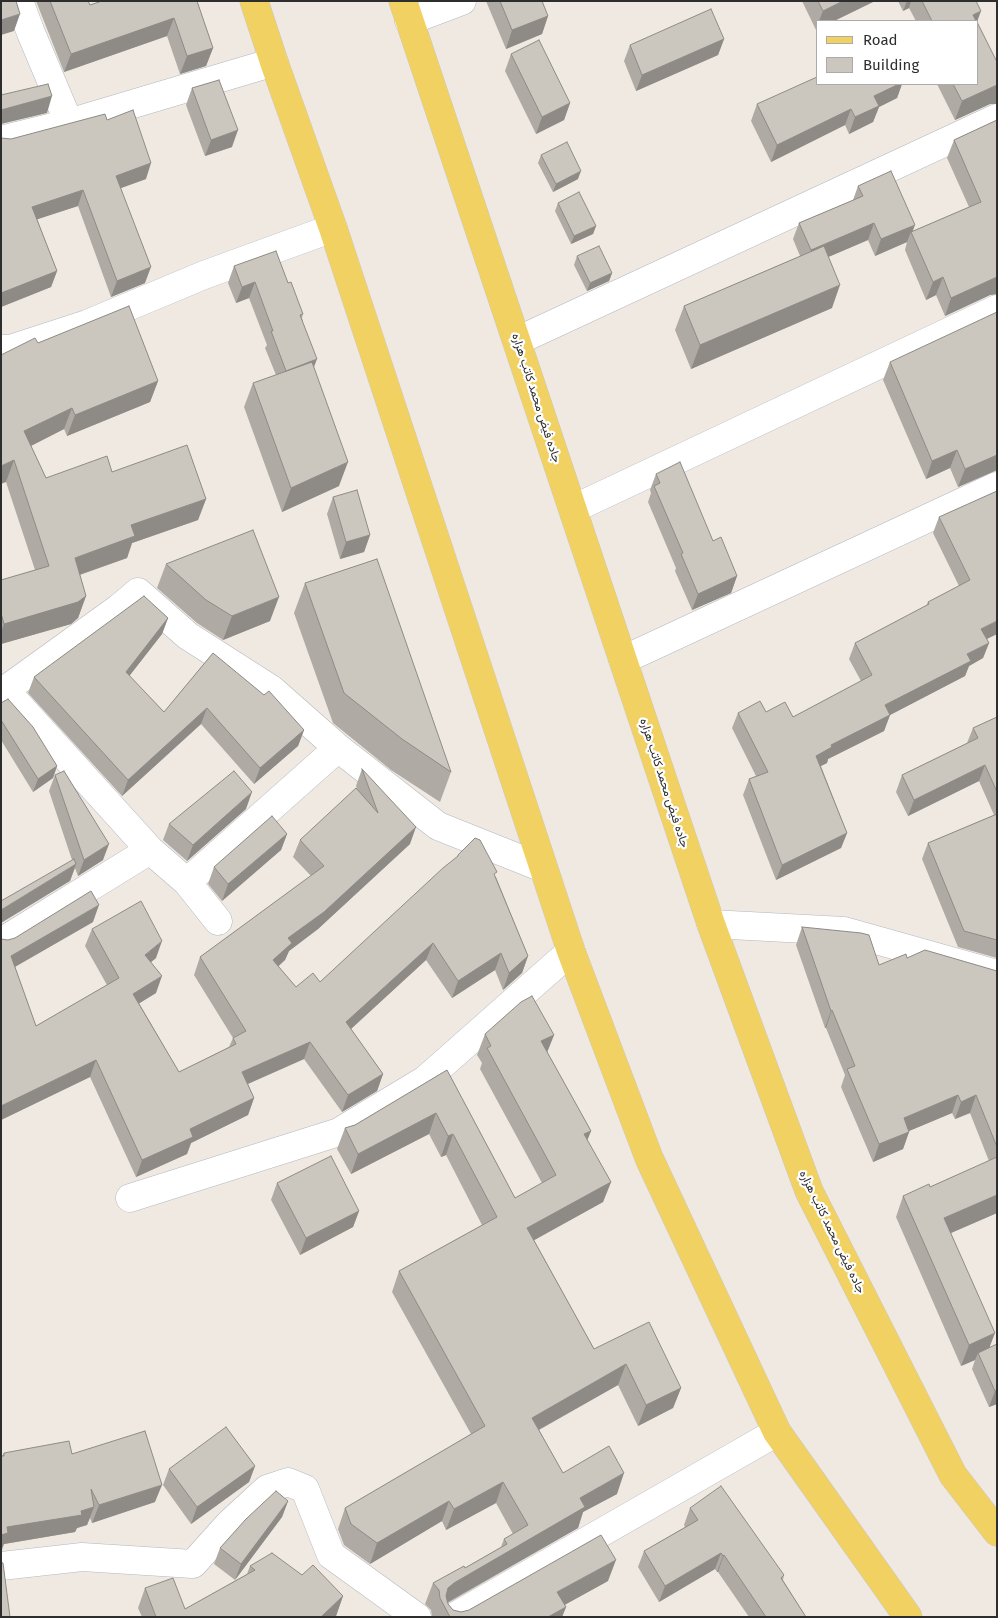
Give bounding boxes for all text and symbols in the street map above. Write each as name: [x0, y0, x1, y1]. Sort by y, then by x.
legend: [816, 20, 978, 85]
text: Road: [863, 31, 898, 49]
text: Building: [863, 56, 919, 74]
street label: جاده فیض محمد کاتب هزاره: [508, 332, 564, 464]
street label: جاده فیض محمد کاتب هزاره: [636, 717, 692, 849]
street label: جاده فیض محمد کاتب هزاره: [796, 1168, 868, 1296]

